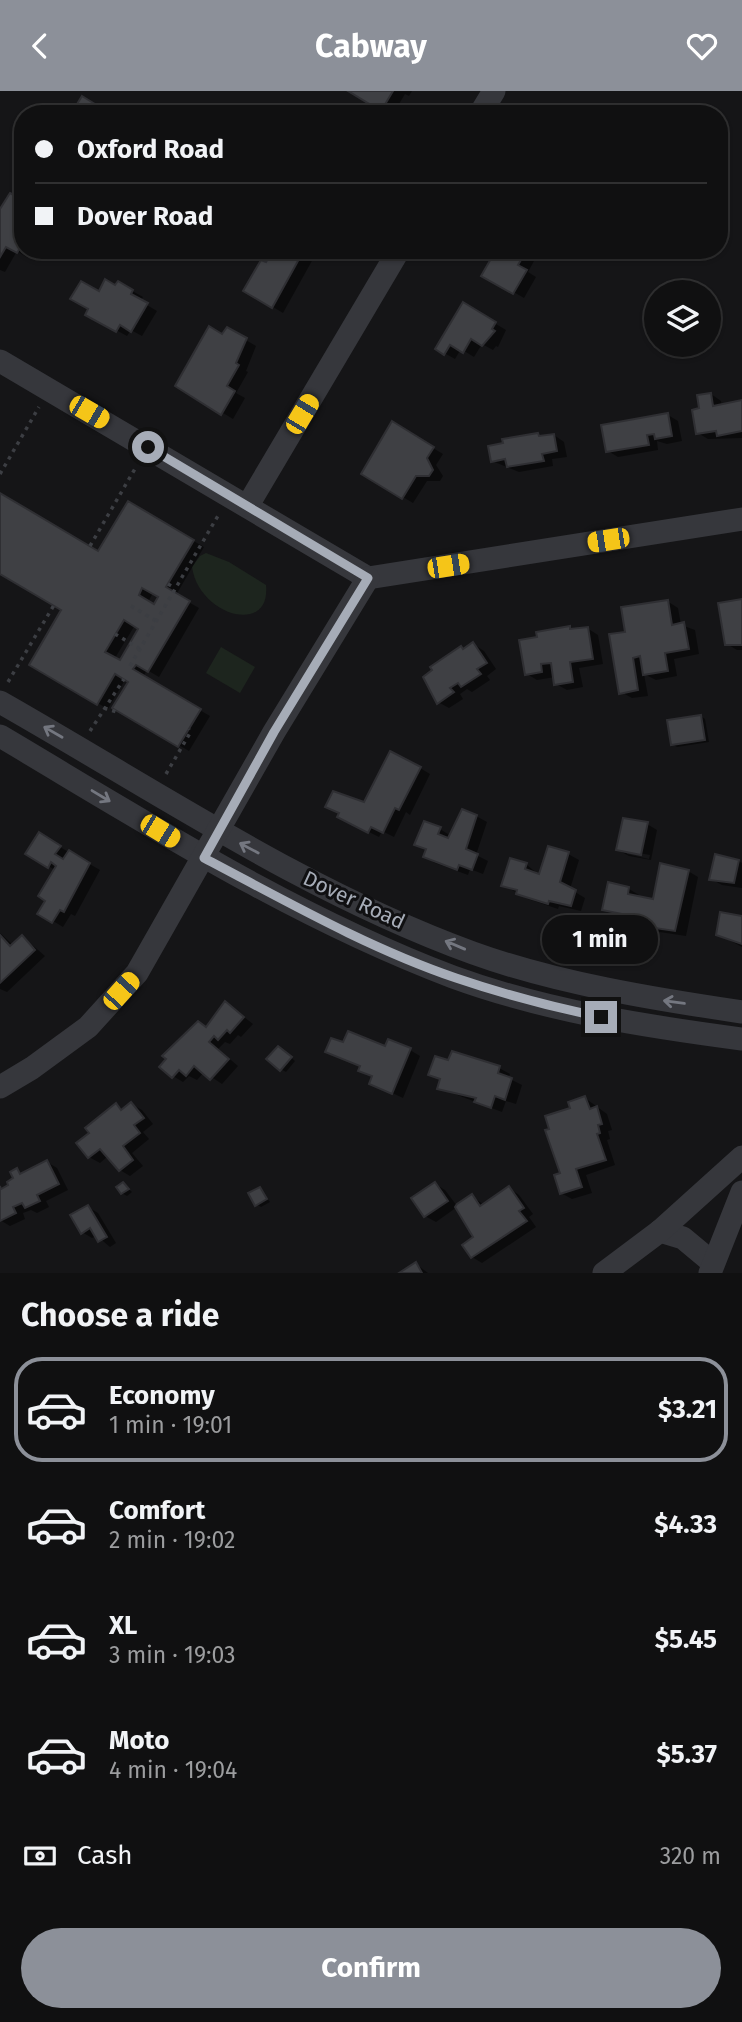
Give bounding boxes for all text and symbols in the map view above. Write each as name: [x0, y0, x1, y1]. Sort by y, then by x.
icon: back: [21, 27, 59, 65]
text: Cabway: [315, 27, 427, 65]
icon: heart: [683, 27, 721, 65]
text: Oxford Road: [77, 134, 224, 165]
text: Dover Road: [77, 201, 213, 232]
map controls: [644, 280, 721, 357]
button: layers: [644, 280, 721, 357]
car: [283, 391, 322, 437]
car: [66, 392, 113, 432]
route start: [132, 431, 164, 463]
car: [586, 526, 631, 554]
car: [426, 552, 471, 580]
one-way arrow: [44, 725, 64, 739]
one-way arrow: [90, 789, 110, 803]
car: [137, 811, 184, 851]
one-way arrow: [239, 841, 260, 854]
street label: Dover Road: [299, 865, 409, 935]
callout: 1 min: [543, 915, 659, 965]
text: 1 min: [572, 925, 628, 953]
one-way arrow: [444, 938, 466, 951]
car: [100, 968, 143, 1014]
one-way arrow: [664, 996, 686, 1009]
route end: [585, 1001, 617, 1033]
text: Choose a ride: [21, 1296, 219, 1334]
icon: car: [25, 1378, 88, 1441]
text: Economy: [109, 1380, 215, 1411]
text: $3.21: [658, 1394, 717, 1425]
text: 1 min · 19:01: [109, 1411, 232, 1439]
icon: car: [25, 1493, 88, 1556]
text: Comfort: [109, 1495, 205, 1526]
text: $4.33: [654, 1509, 717, 1540]
text: 2 min · 19:02: [109, 1526, 235, 1554]
icon: car: [25, 1608, 88, 1671]
text: XL: [109, 1610, 137, 1641]
text: $5.45: [655, 1624, 717, 1655]
text: 3 min · 19:03: [109, 1641, 236, 1669]
icon: car: [25, 1723, 88, 1786]
text: Moto: [109, 1725, 169, 1756]
text: $5.37: [657, 1739, 717, 1770]
text: 4 min · 19:04: [109, 1756, 237, 1784]
icon: cash: [21, 1837, 59, 1875]
text: Cash: [77, 1840, 133, 1871]
text: 320 m: [660, 1842, 721, 1870]
button: Confirm: [21, 1928, 721, 2008]

